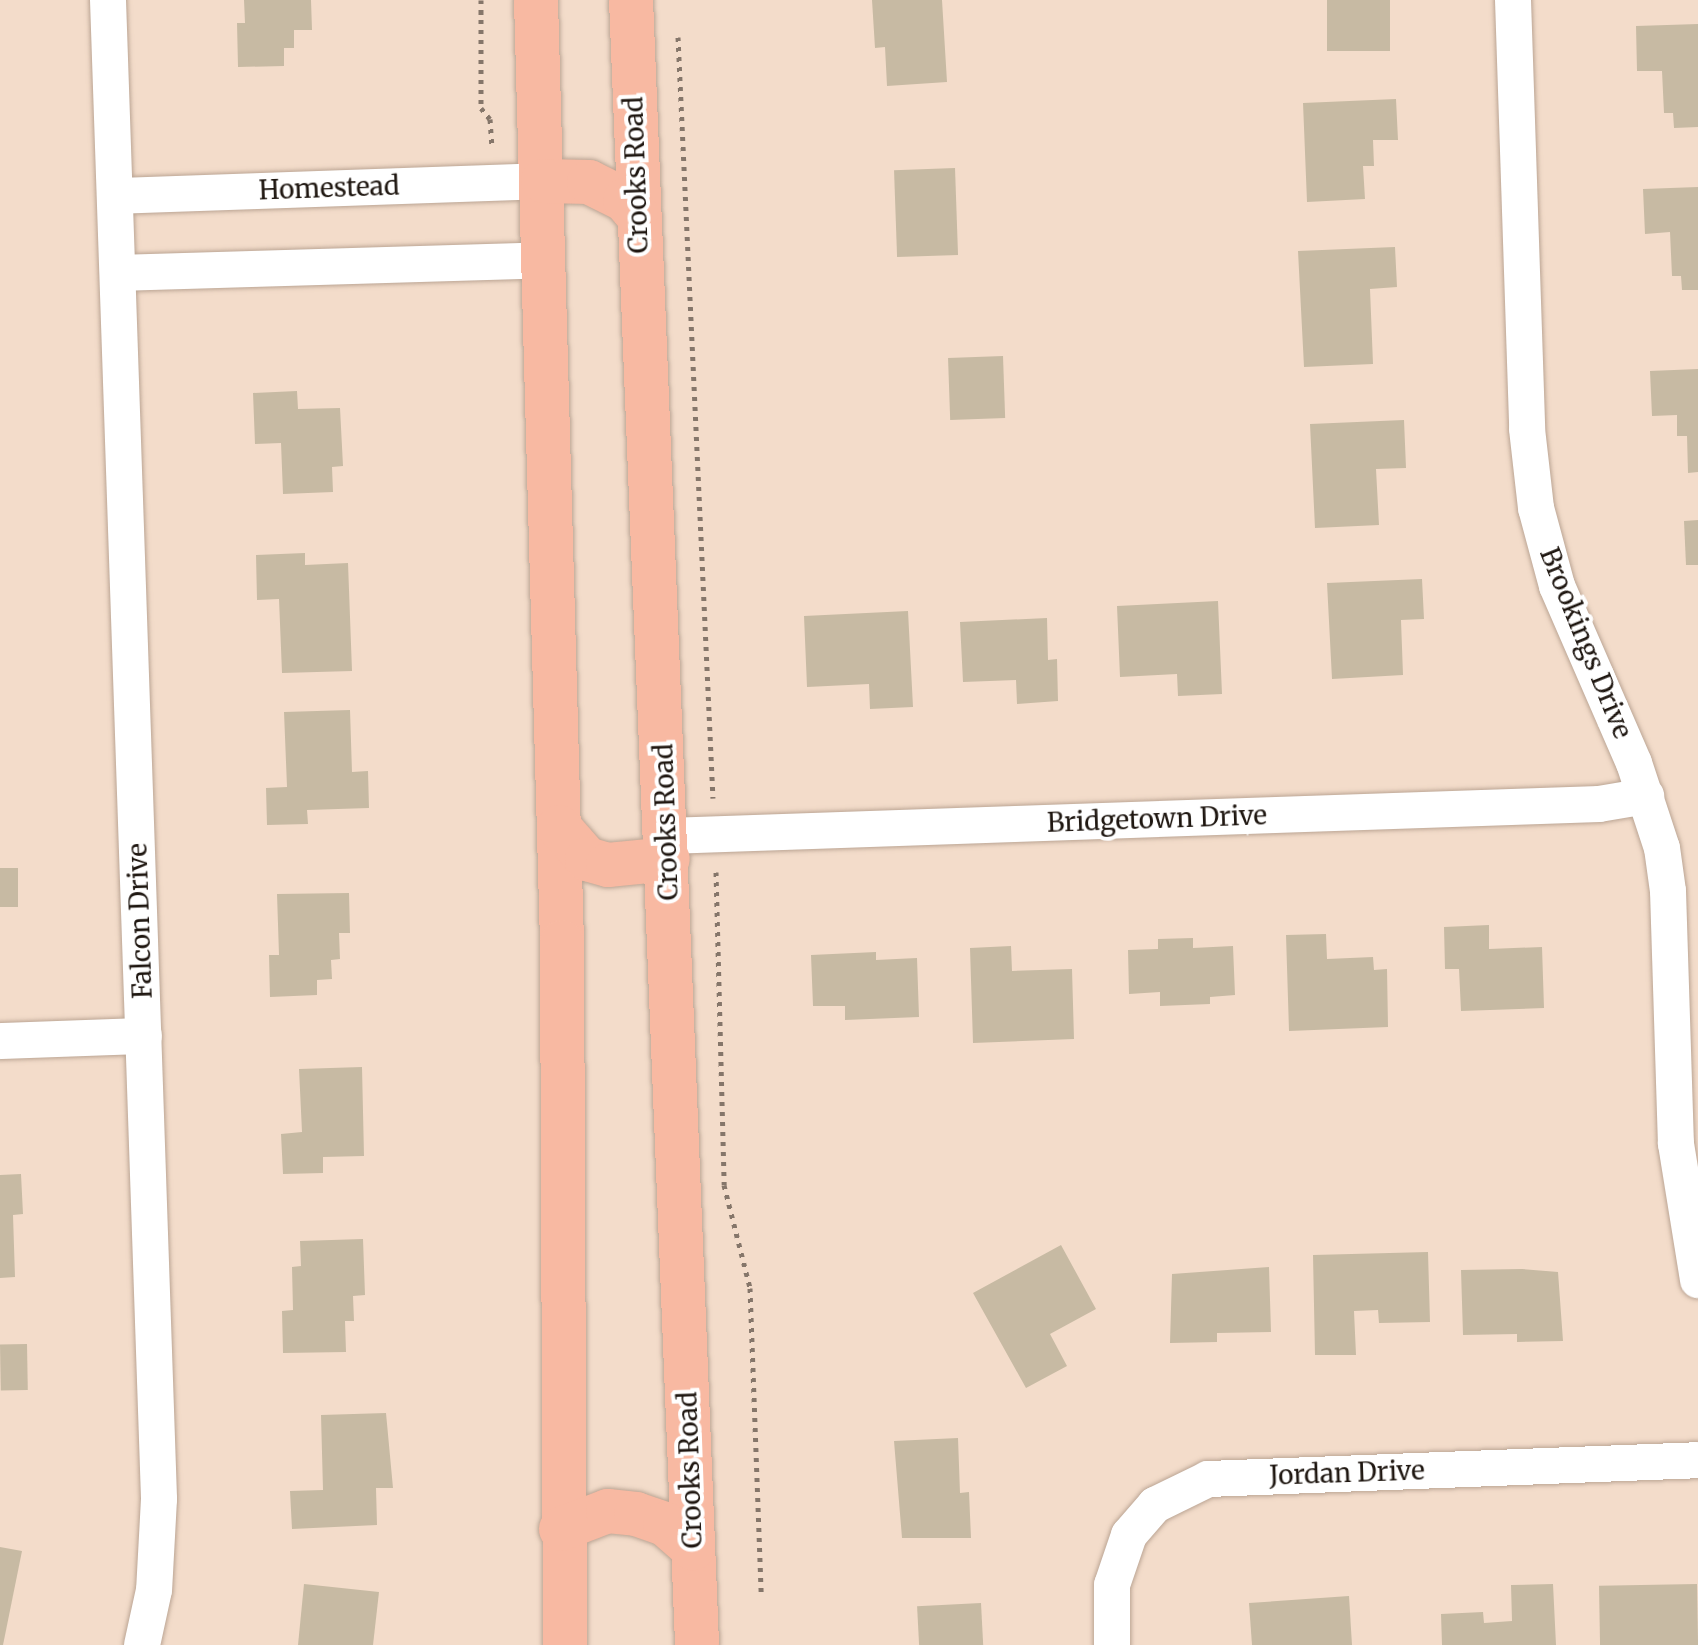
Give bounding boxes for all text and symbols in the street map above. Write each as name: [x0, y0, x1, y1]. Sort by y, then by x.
street label: Crooks Road: [618, 96, 654, 254]
street label: Homestead: [258, 170, 400, 206]
street label: Brookings Drive: [1533, 543, 1639, 743]
street label: Crooks Road: [648, 743, 684, 901]
street label: Bridgetown Drive: [1046, 800, 1268, 838]
street label: Falcon Drive: [122, 843, 158, 999]
street label: Crooks Road: [672, 1391, 708, 1549]
street label: Jordan Drive: [1269, 1455, 1425, 1491]

